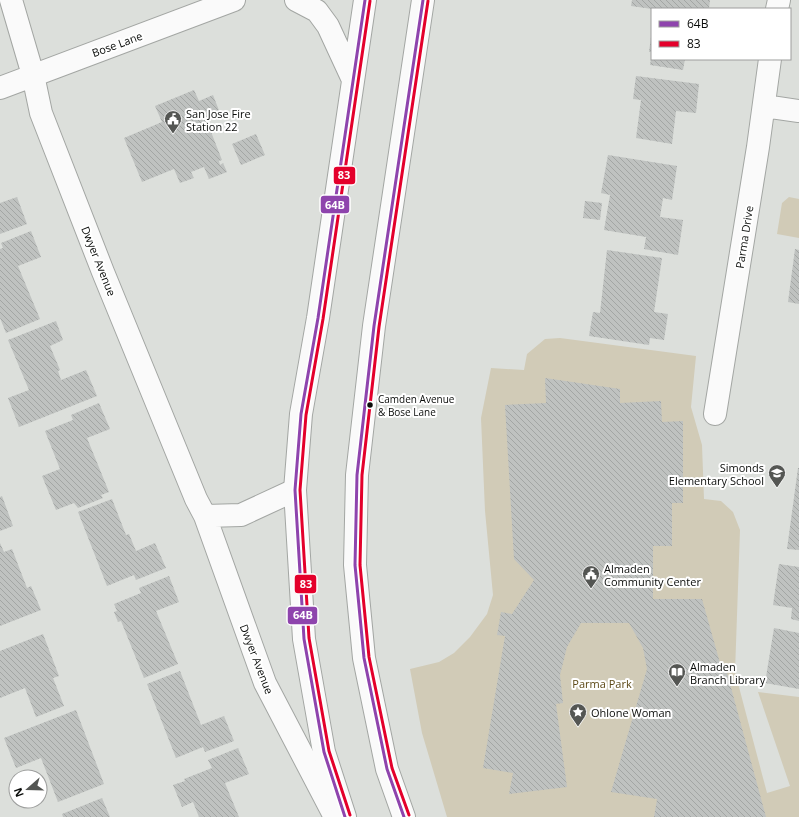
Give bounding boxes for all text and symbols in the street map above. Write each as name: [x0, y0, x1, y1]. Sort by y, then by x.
legend: [651, 8, 791, 60]
text: 64B: [687, 15, 709, 32]
street label: Bose Lane: [90, 28, 144, 60]
text: 83: [687, 35, 701, 52]
place label: San Jose Fire Station 22: [186, 106, 251, 134]
public building icon: San Jose Fire Station 22: [163, 109, 183, 134]
line badge: 83: [333, 166, 356, 185]
text: 83: [338, 167, 350, 182]
line badge: 64B: [320, 195, 350, 214]
text: 64B: [325, 197, 345, 212]
street label: Parma Drive: [732, 205, 756, 269]
street label: Dwyer Avenue: [78, 224, 120, 298]
place label: Camden Avenue & Bose Lane: [378, 392, 455, 419]
marker: Camden Avenue & Bose Lane: [365, 400, 375, 410]
place label: Simonds Elementary School: [669, 460, 764, 488]
school or university icon: Simonds Elementary School: [767, 463, 787, 488]
place label: Almaden Community Center: [604, 561, 701, 589]
public building icon: Almaden Community Center: [581, 564, 601, 589]
line badge: 83: [294, 574, 317, 594]
text: 83: [300, 576, 312, 591]
line badge: 64B: [287, 606, 318, 625]
text: 64B: [293, 607, 313, 622]
street label: Dwyer Avenue: [237, 622, 277, 696]
place label: Almaden Branch Library: [690, 659, 766, 687]
library icon: Almaden Branch Library: [667, 662, 687, 687]
park label: Parma Park: [572, 676, 632, 691]
place icon: Ohlone Woman: [568, 702, 588, 727]
place label: Ohlone Woman: [591, 705, 671, 720]
north arrow: [8, 769, 48, 809]
text: N: [10, 786, 27, 799]

